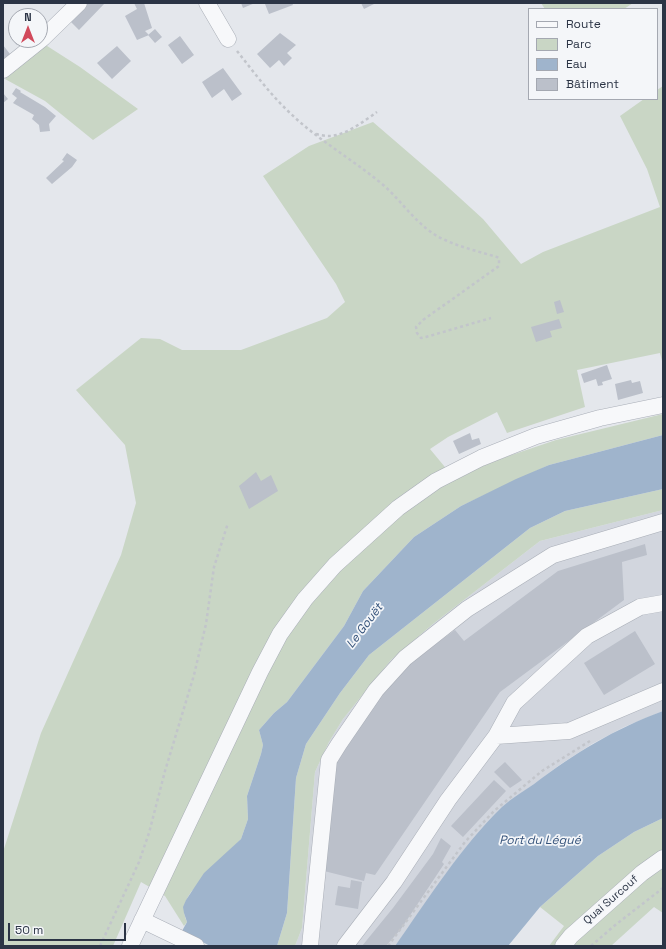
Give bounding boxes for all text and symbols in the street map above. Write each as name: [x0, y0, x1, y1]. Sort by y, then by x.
north arrow: [8, 8, 48, 48]
legend: [528, 8, 658, 100]
text: N: [24, 10, 32, 24]
text: Route: [566, 16, 601, 32]
text: Parc: [566, 36, 591, 52]
text: Eau: [566, 56, 587, 72]
text: Bâtiment: [566, 76, 619, 92]
water label: Le Gouët: [344, 601, 386, 651]
water label: Port du Légué: [499, 834, 581, 848]
street label: Quai Surcouf: [581, 873, 641, 927]
scale bar: [10, 915, 128, 941]
text: 50 m: [15, 922, 43, 938]

